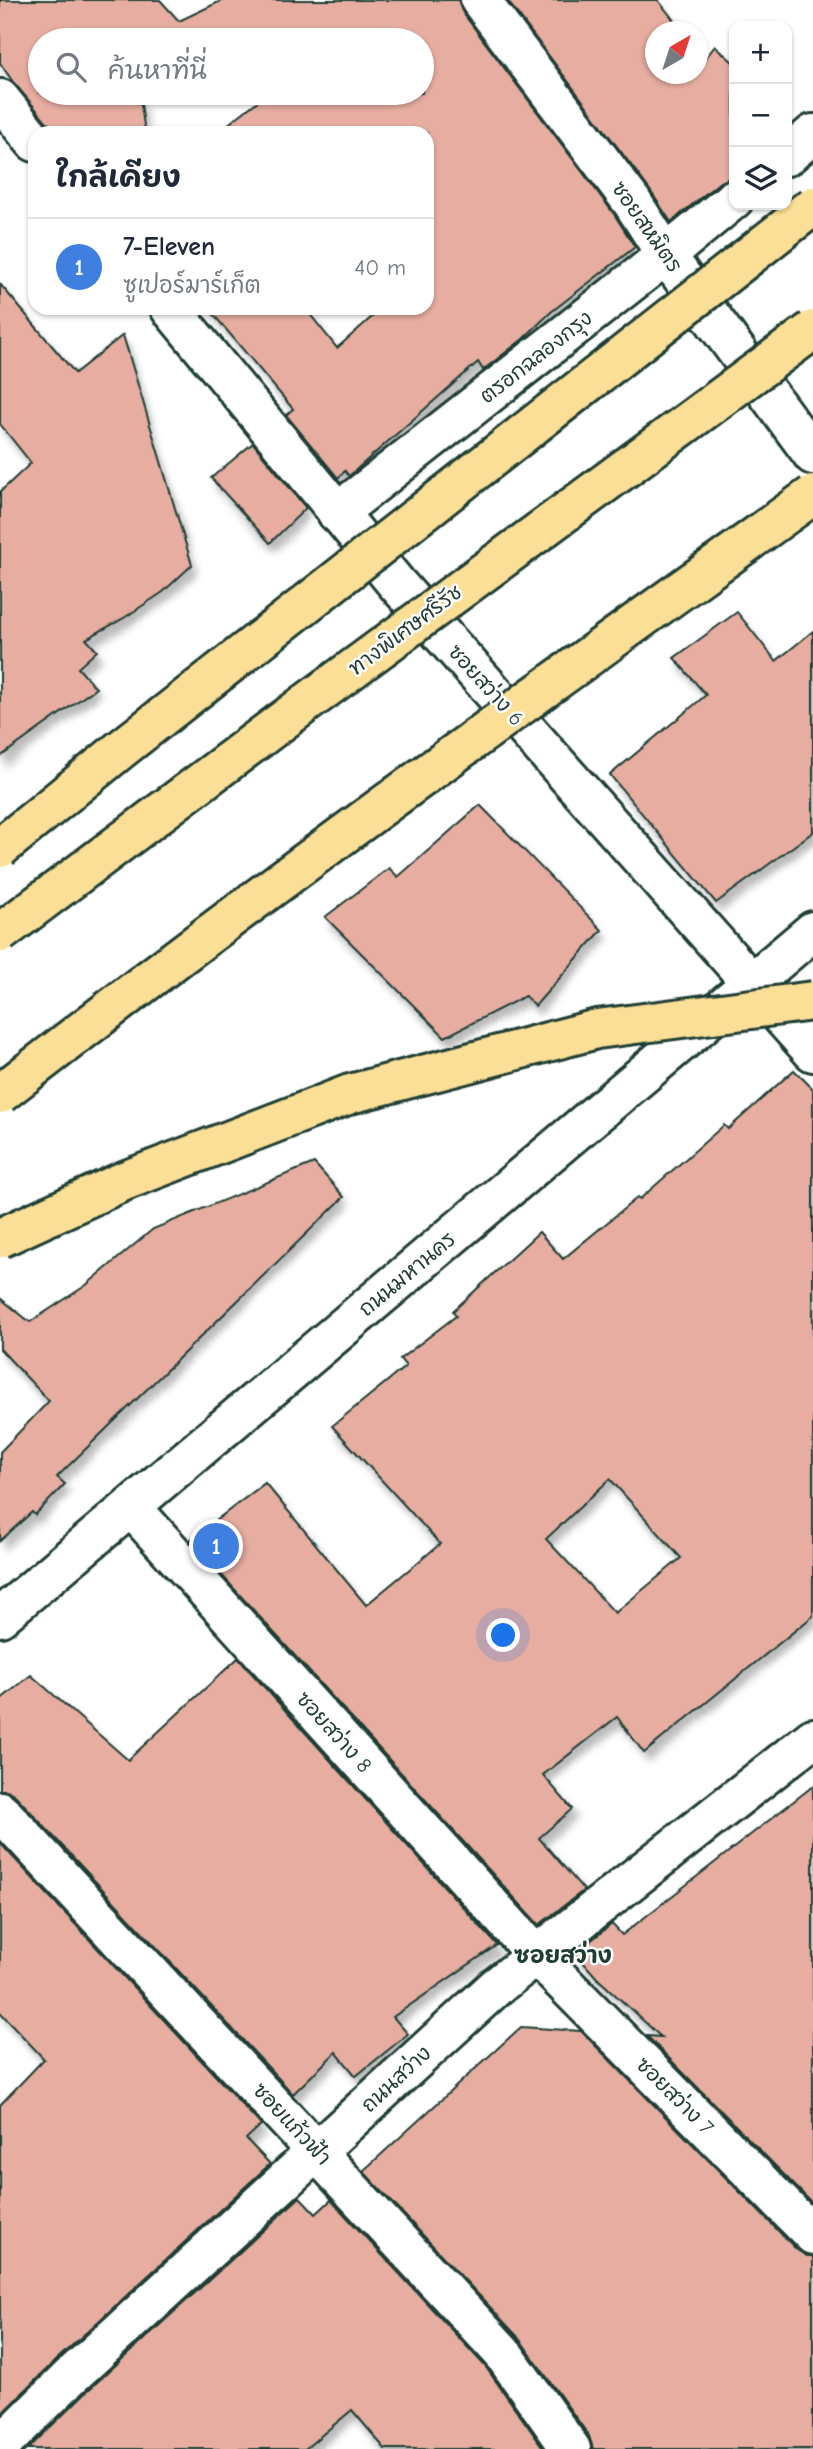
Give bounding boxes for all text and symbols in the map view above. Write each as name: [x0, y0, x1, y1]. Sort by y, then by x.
north arrow: [645, 21, 708, 84]
map controls: [729, 21, 792, 210]
button: +: [729, 21, 792, 84]
search box: [28, 28, 434, 105]
icon: search: [52, 48, 90, 86]
text: ค้นหาที่นี่: [108, 56, 207, 86]
button: −: [729, 84, 792, 147]
button: layers: [729, 147, 792, 210]
text: ใกล้เคียง: [56, 160, 181, 195]
street label: ซอยสหมิตร: [607, 177, 687, 277]
text: 7-Eleven: [123, 232, 215, 262]
text: 1: [74, 254, 84, 281]
text: 40 m: [354, 254, 406, 281]
text: ซูเปอร์มาร์เก็ต: [123, 272, 261, 299]
street label: ตรอกฉลองกรุง: [475, 306, 599, 411]
street label: ทางพิเศษศรีรัช: [344, 580, 466, 680]
street label: ซอยสว่าง 6: [443, 639, 529, 731]
street label: ถนนมหานคร: [354, 1227, 460, 1321]
pin: 1: [193, 1520, 239, 1572]
your location: [486, 1618, 520, 1652]
street label: ซอยสว่าง 8: [291, 1686, 377, 1777]
district label: ซอยสว่าง: [514, 1940, 612, 1969]
street label: ถนนสว่าง: [356, 2040, 436, 2117]
street label: ซอยสว่าง 7: [631, 2052, 719, 2140]
street label: ซอยแก้วฟ้า: [248, 2077, 337, 2170]

